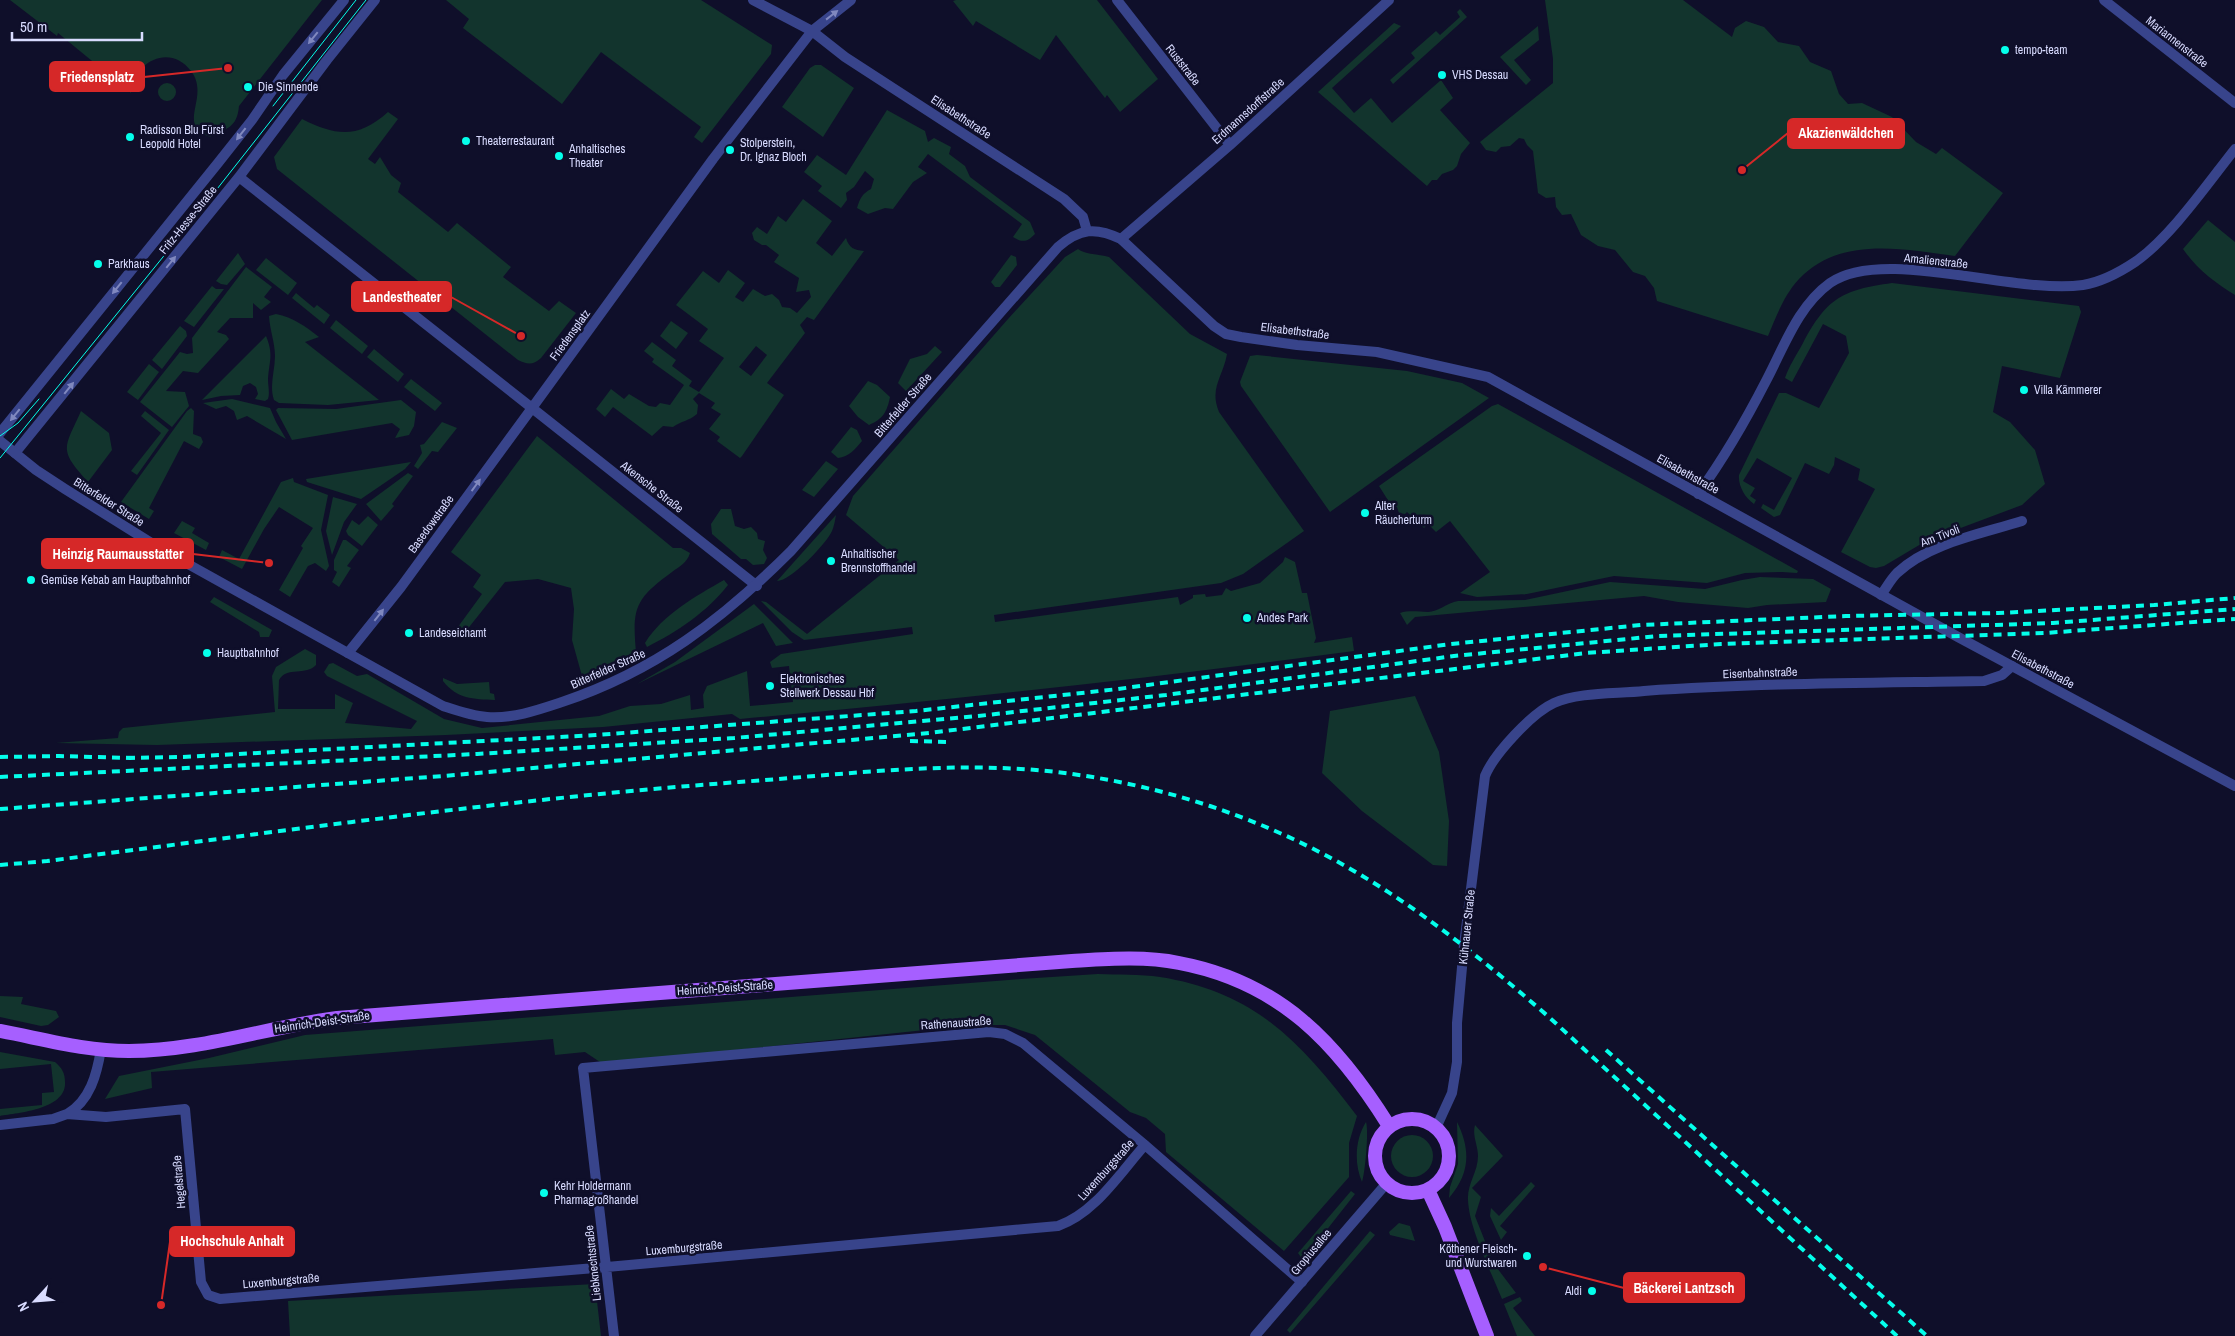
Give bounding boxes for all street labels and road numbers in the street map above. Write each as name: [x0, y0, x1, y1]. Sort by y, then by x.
street label: Mariannenstraße: [2143, 13, 2211, 71]
street label: Ruststraße: [1162, 41, 1204, 89]
street label: Erdmannsdorffstraße: [1208, 74, 1288, 148]
street label: Elisabethstraße: [928, 92, 994, 142]
street label: Fritz-Hesse-Straße: [155, 182, 221, 258]
street label: Amalienstraße: [1902, 250, 1969, 272]
street label: Friedensplatz: [546, 306, 594, 364]
street label: Elisabethstraße: [1260, 319, 1330, 343]
street label: Bitterfelder Straße: [871, 369, 935, 441]
street label: Elisabethstraße: [1654, 450, 1722, 498]
street label: Akensche Straße: [617, 457, 687, 517]
street label: Bitterfelder Straße: [71, 474, 147, 530]
street label: Basedowstraße: [404, 492, 458, 556]
street label: Am Tivoli: [1917, 521, 1962, 551]
street label: Bitterfelder Straße: [568, 645, 648, 693]
street label: Elisabethstraße: [2009, 646, 2077, 692]
street label: Eisenbahnstraße: [1722, 664, 1798, 682]
street label: Kühnauer Straße: [1455, 889, 1479, 965]
street label: Heinrich-Deist-Straße: [676, 977, 774, 999]
street label: Heinrich-Deist-Straße: [273, 1007, 371, 1037]
street label: Rathenaustraße: [920, 1013, 992, 1033]
street label: Luxemburgstraße: [1074, 1136, 1138, 1204]
street label: Hegelstraße: [169, 1155, 189, 1209]
street label: Liebknechtstraße: [581, 1224, 605, 1302]
street label: Gropiusallee: [1287, 1225, 1335, 1279]
street label: Luxemburgstraße: [645, 1237, 723, 1259]
street label: Luxemburgstraße: [242, 1270, 320, 1292]

